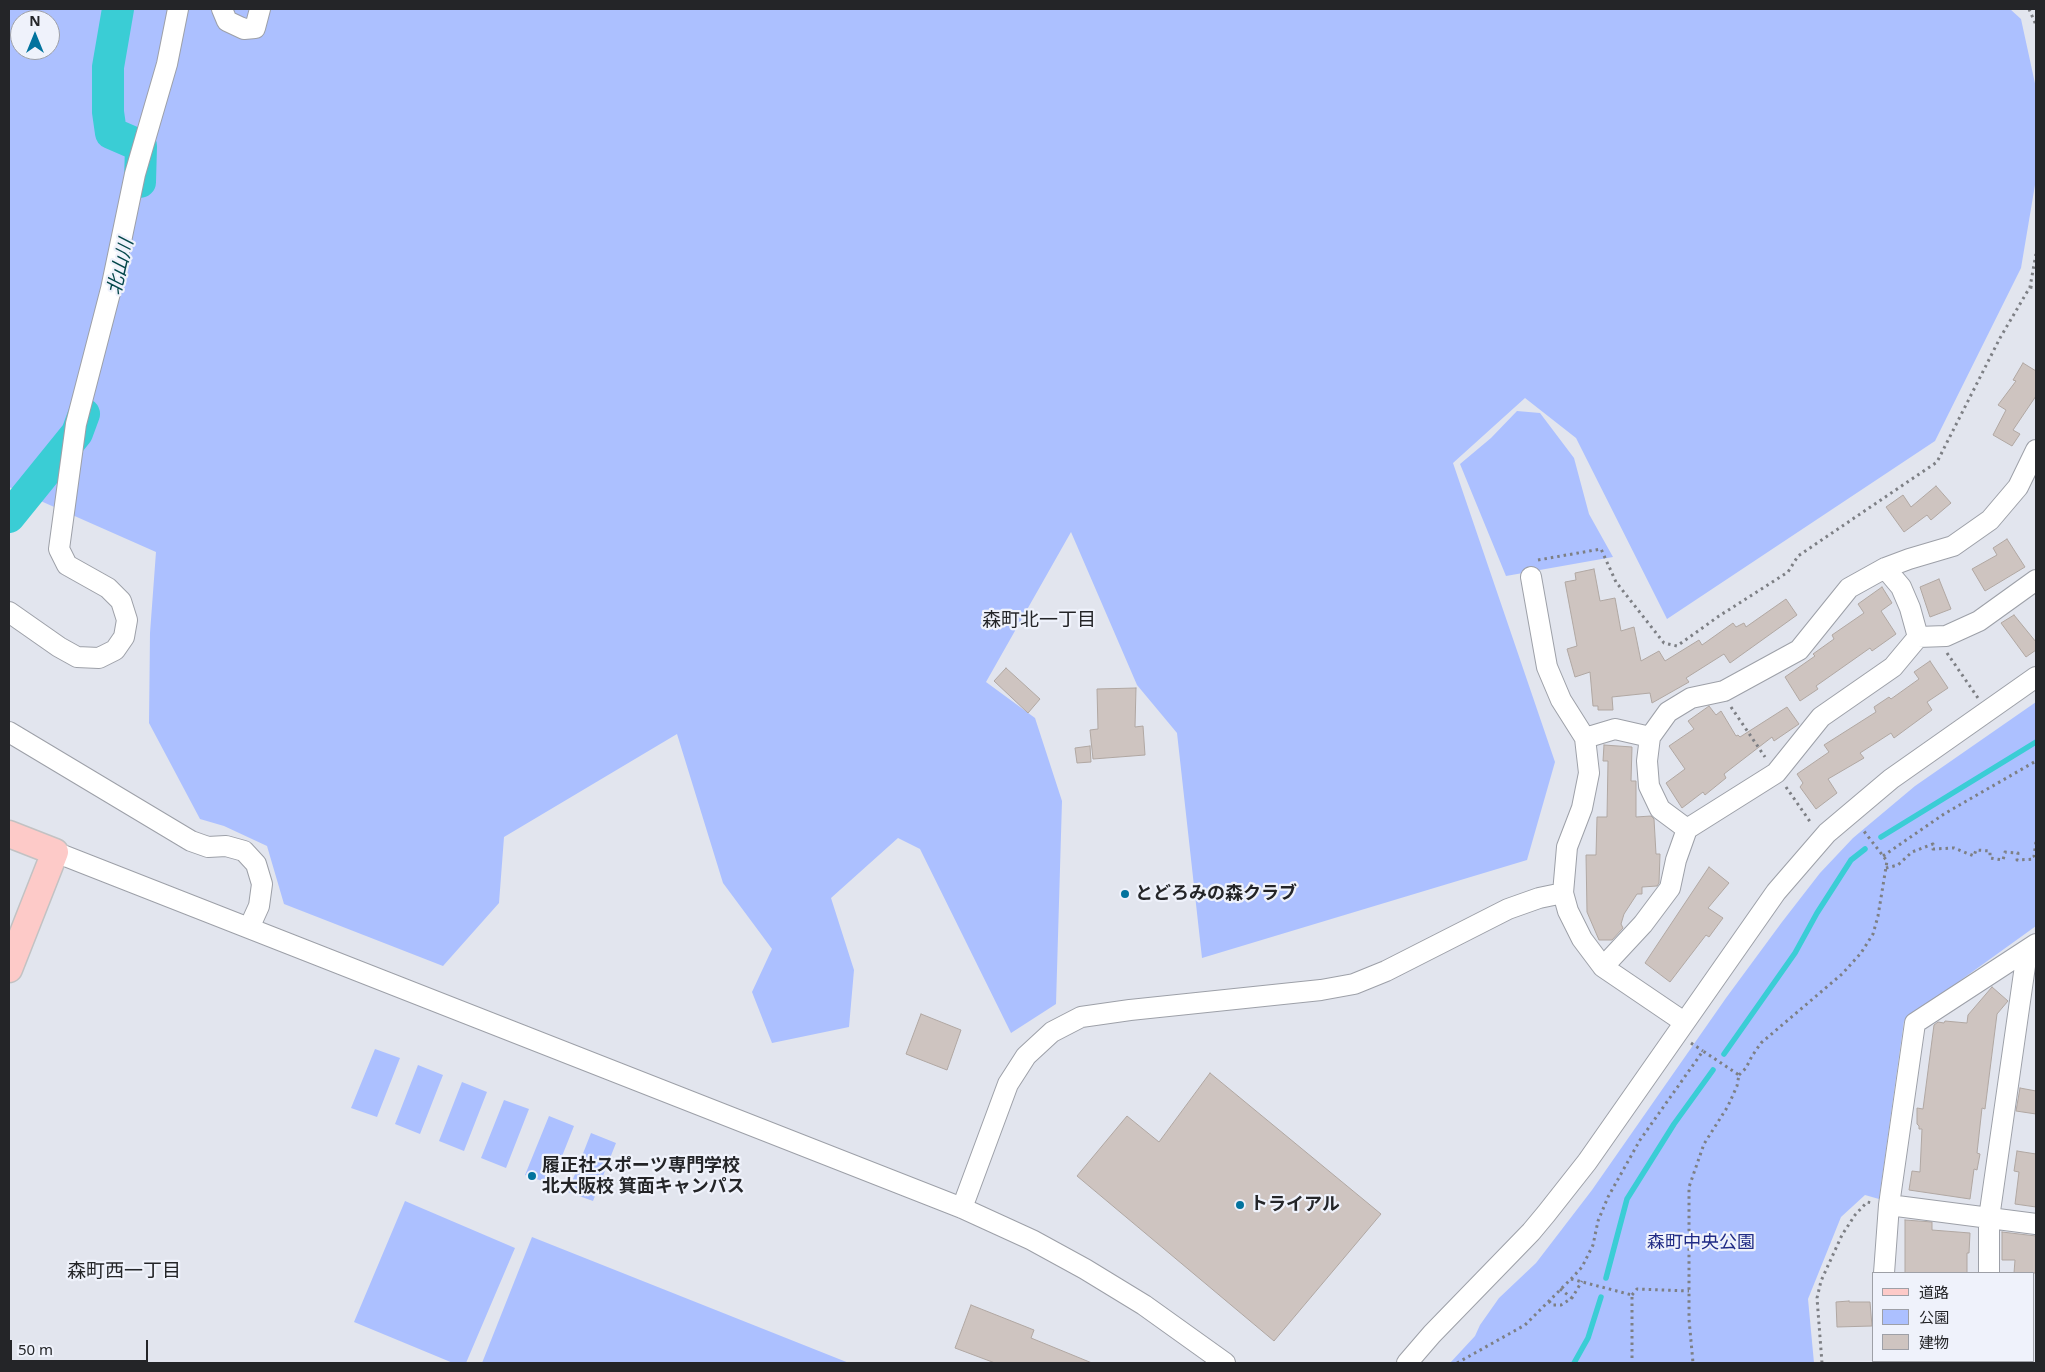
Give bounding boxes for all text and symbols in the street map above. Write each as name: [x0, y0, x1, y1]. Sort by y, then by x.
north arrow: [10, 10, 60, 60]
text: N: [29, 11, 41, 30]
water label: 北山川: [103, 237, 139, 297]
district label: 森町北一丁目: [982, 610, 1096, 632]
place label: とどろみの森クラブ: [1135, 883, 1297, 905]
marker: とどろみの森クラブ: [1119, 888, 1131, 900]
place label: 履正社スポーツ専門学校 北大阪校 箕面キャンパス: [542, 1155, 745, 1198]
marker: 履正社スポーツ専門学校 北大阪校 箕面キャンパス: [526, 1170, 538, 1182]
place label: トライアル: [1250, 1194, 1340, 1216]
marker: トライアル: [1234, 1199, 1246, 1211]
park label: 森町中央公園: [1647, 1232, 1755, 1254]
district label: 森町西一丁目: [67, 1261, 181, 1283]
legend: [1872, 1272, 2035, 1362]
text: 道路: [1919, 1282, 1949, 1302]
text: 公園: [1919, 1307, 1949, 1327]
scale bar: [12, 1330, 150, 1362]
text: 建物: [1919, 1332, 1949, 1352]
text: 50 m: [18, 1339, 53, 1359]

